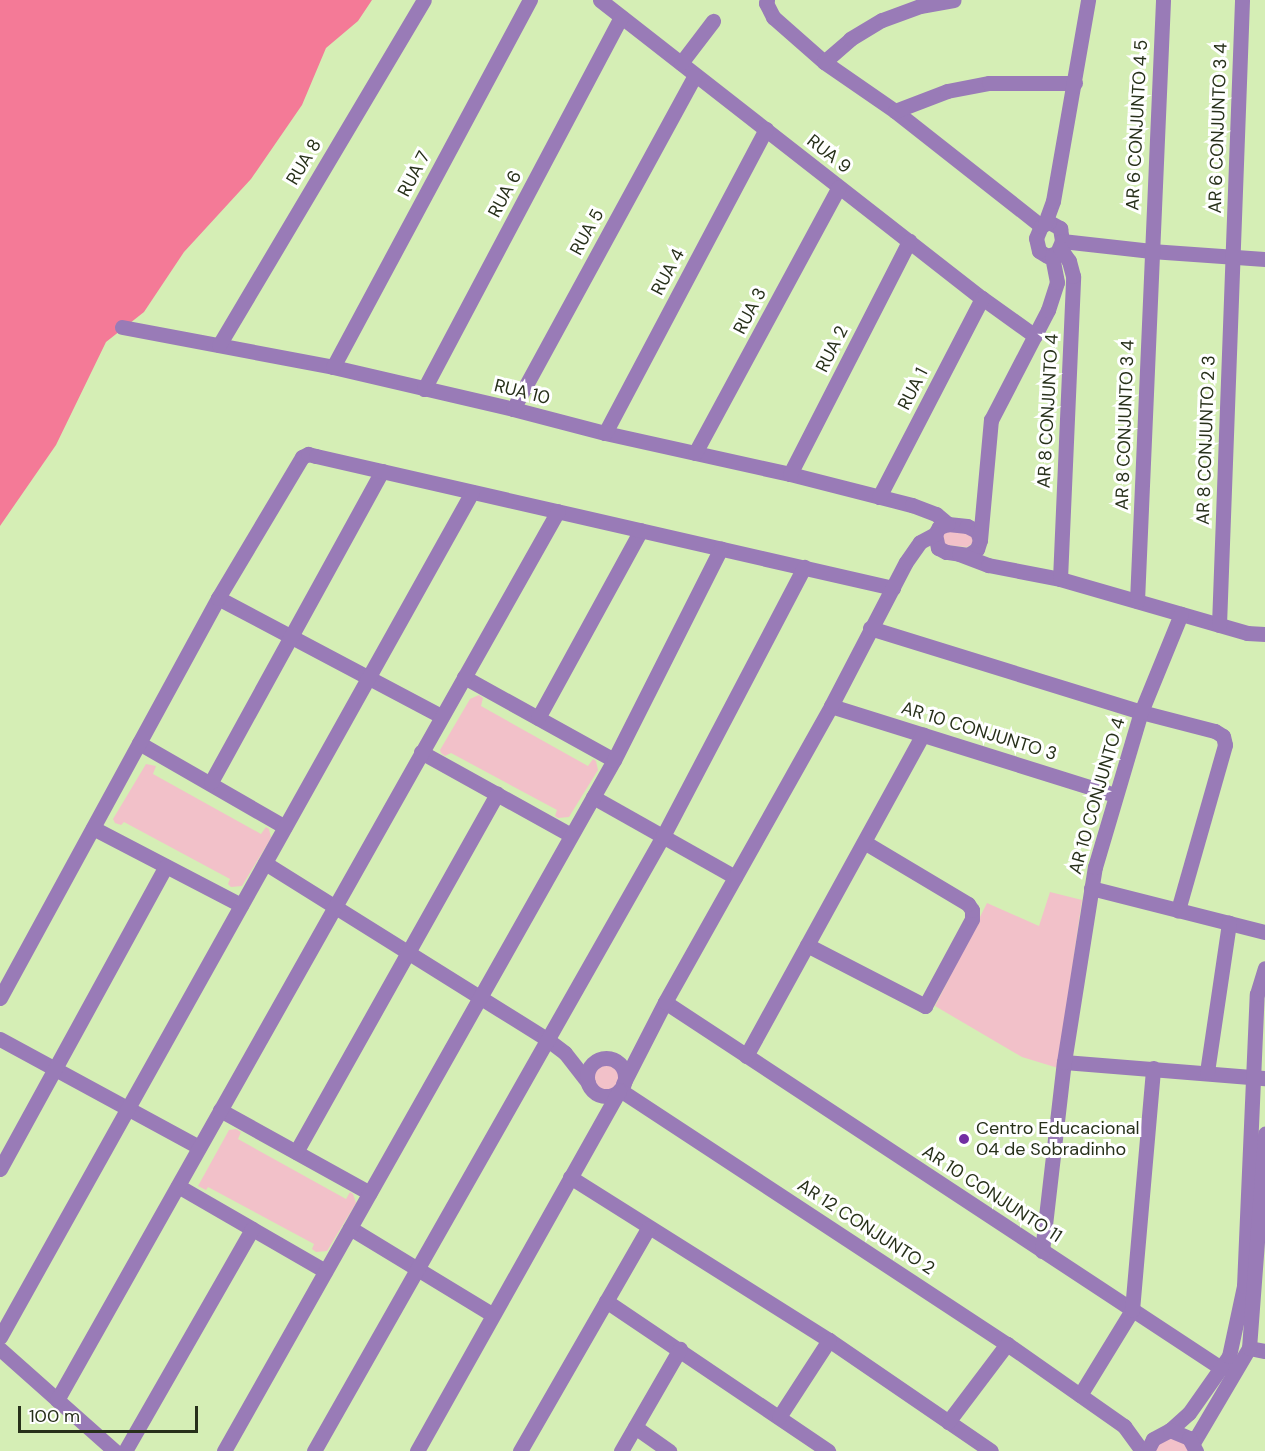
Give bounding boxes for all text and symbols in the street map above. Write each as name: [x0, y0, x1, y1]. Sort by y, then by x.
street label: AR 6 CONJUNTO 4 5: [1122, 39, 1152, 211]
street label: AR 6 CONJUNTO 3 4: [1204, 42, 1232, 214]
street label: RUA 9: [803, 130, 855, 178]
street label: RUA 8: [282, 135, 326, 189]
street label: RUA 7: [393, 148, 435, 200]
street label: RUA 6: [484, 167, 526, 221]
street label: RUA 5: [566, 205, 608, 259]
street label: RUA 4: [647, 245, 689, 299]
street label: RUA 3: [729, 284, 771, 338]
street label: RUA 2: [811, 322, 853, 376]
street label: AR 8 CONJUNTO 4: [1033, 333, 1063, 489]
street label: AR 8 CONJUNTO 3 4: [1111, 340, 1139, 510]
street label: AR 8 CONJUNTO 2 3: [1192, 355, 1220, 525]
street label: RUA 1: [893, 364, 933, 414]
street label: RUA 10: [492, 375, 552, 409]
street label: AR 10 CONJUNTO 3: [899, 697, 1059, 765]
street label: AR 10 CONJUNTO 4: [1064, 715, 1130, 877]
place label: Centro Educacional 04 de Sobradinho: [976, 1118, 1140, 1160]
marker: Centro Educacional 04 de Sobradinho: [957, 1132, 971, 1146]
street label: AR 10 CONJUNTO 11: [918, 1141, 1066, 1247]
street label: AR 12 CONJUNTO 2: [793, 1175, 939, 1279]
scale bar: [21, 1394, 201, 1432]
text: 100 m: [29, 1404, 80, 1428]

